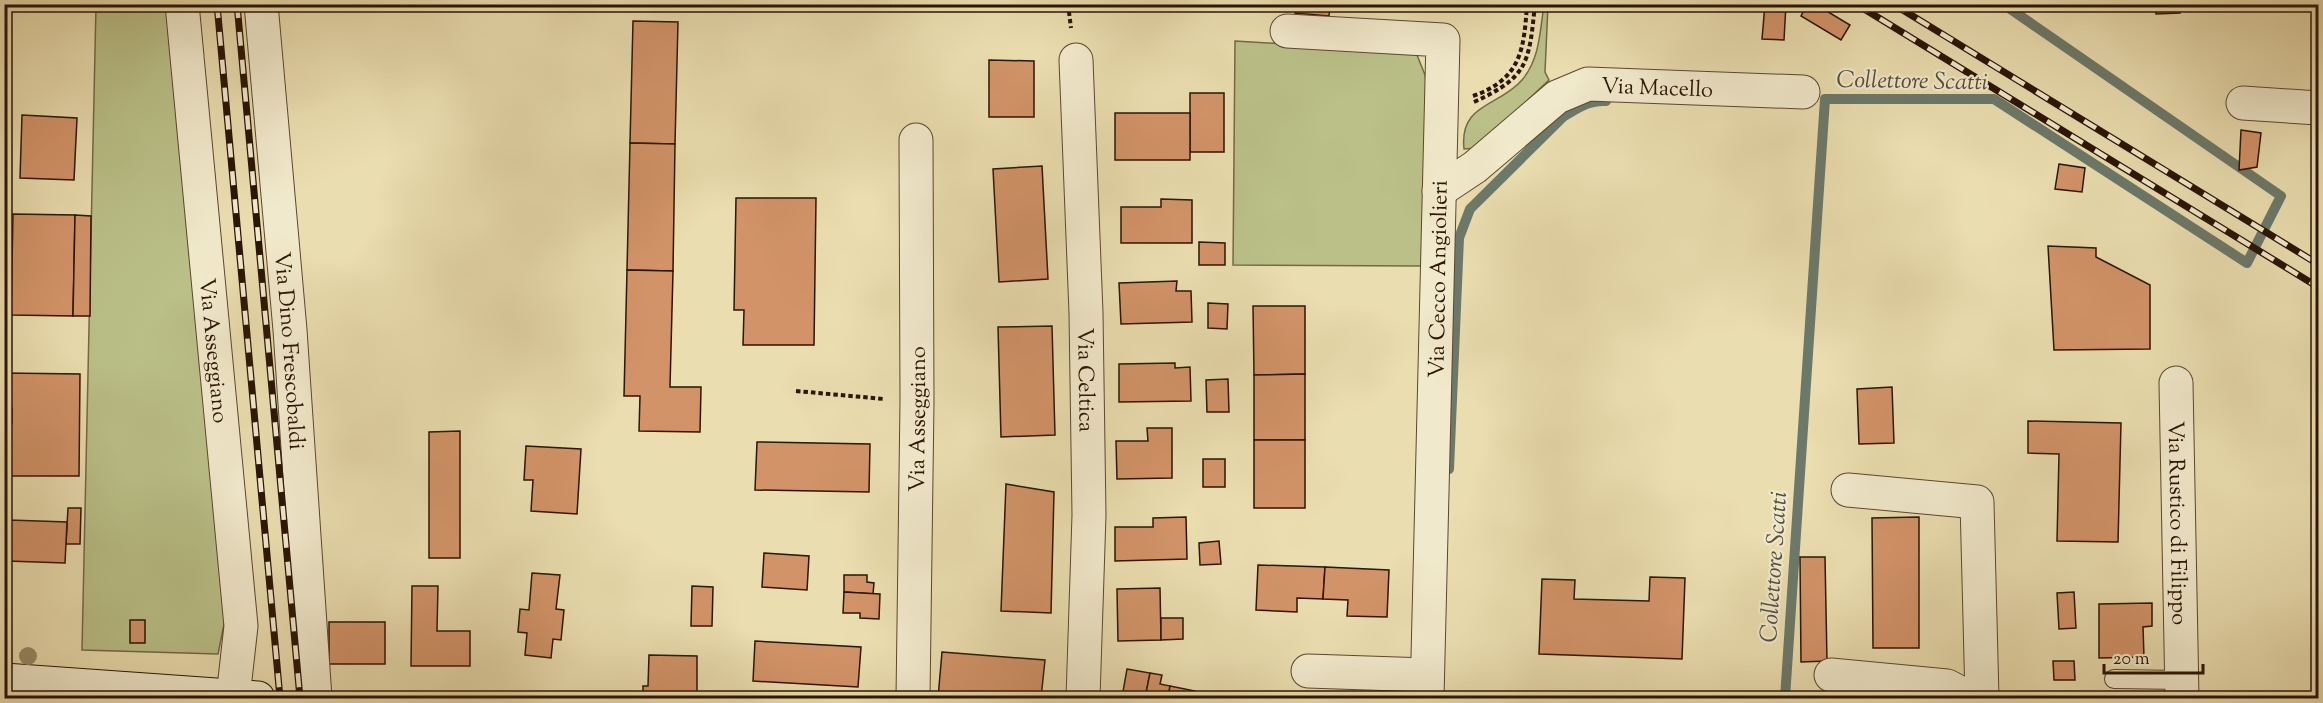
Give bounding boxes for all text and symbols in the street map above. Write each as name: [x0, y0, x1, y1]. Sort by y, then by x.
water label: Collettore Scatti: [1836, 64, 1988, 100]
street label: Via Macello: [1601, 72, 1714, 108]
street label: Via Cecco Angiolieri: [1422, 180, 1458, 378]
street label: Via Dino Frescobaldi: [264, 251, 311, 451]
street label: Via Asseggiano: [189, 277, 235, 425]
street label: Via Celtica: [1067, 327, 1101, 432]
street label: Via Asseggiano: [903, 346, 936, 492]
street label: Via Rustico di Filippo: [2158, 421, 2194, 626]
water label: Collettore Scatti: [1753, 490, 1797, 644]
scale bar: [2104, 637, 2203, 675]
text: 20 m: [2113, 647, 2150, 673]

